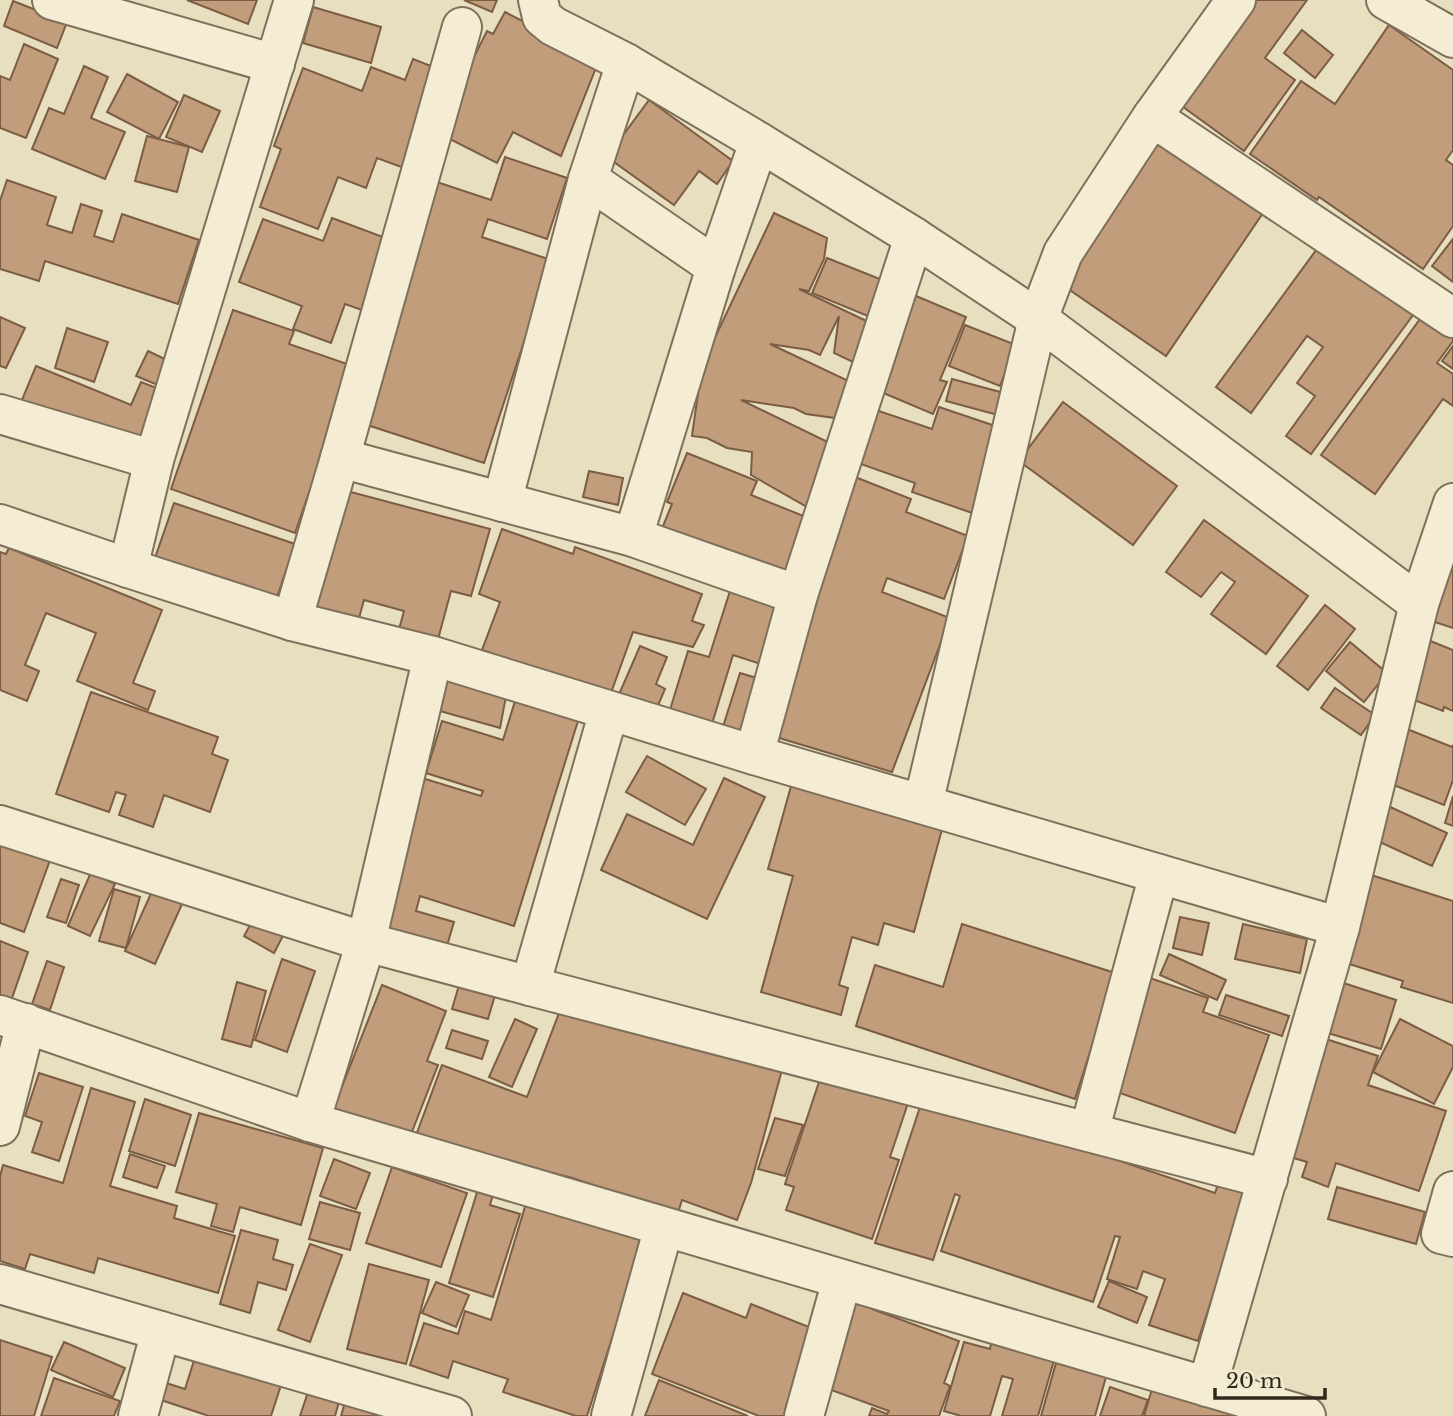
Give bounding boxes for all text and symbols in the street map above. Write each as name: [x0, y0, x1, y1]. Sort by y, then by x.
scale bar: [1215, 1356, 1325, 1400]
text: 20 m: [1226, 1368, 1283, 1394]

